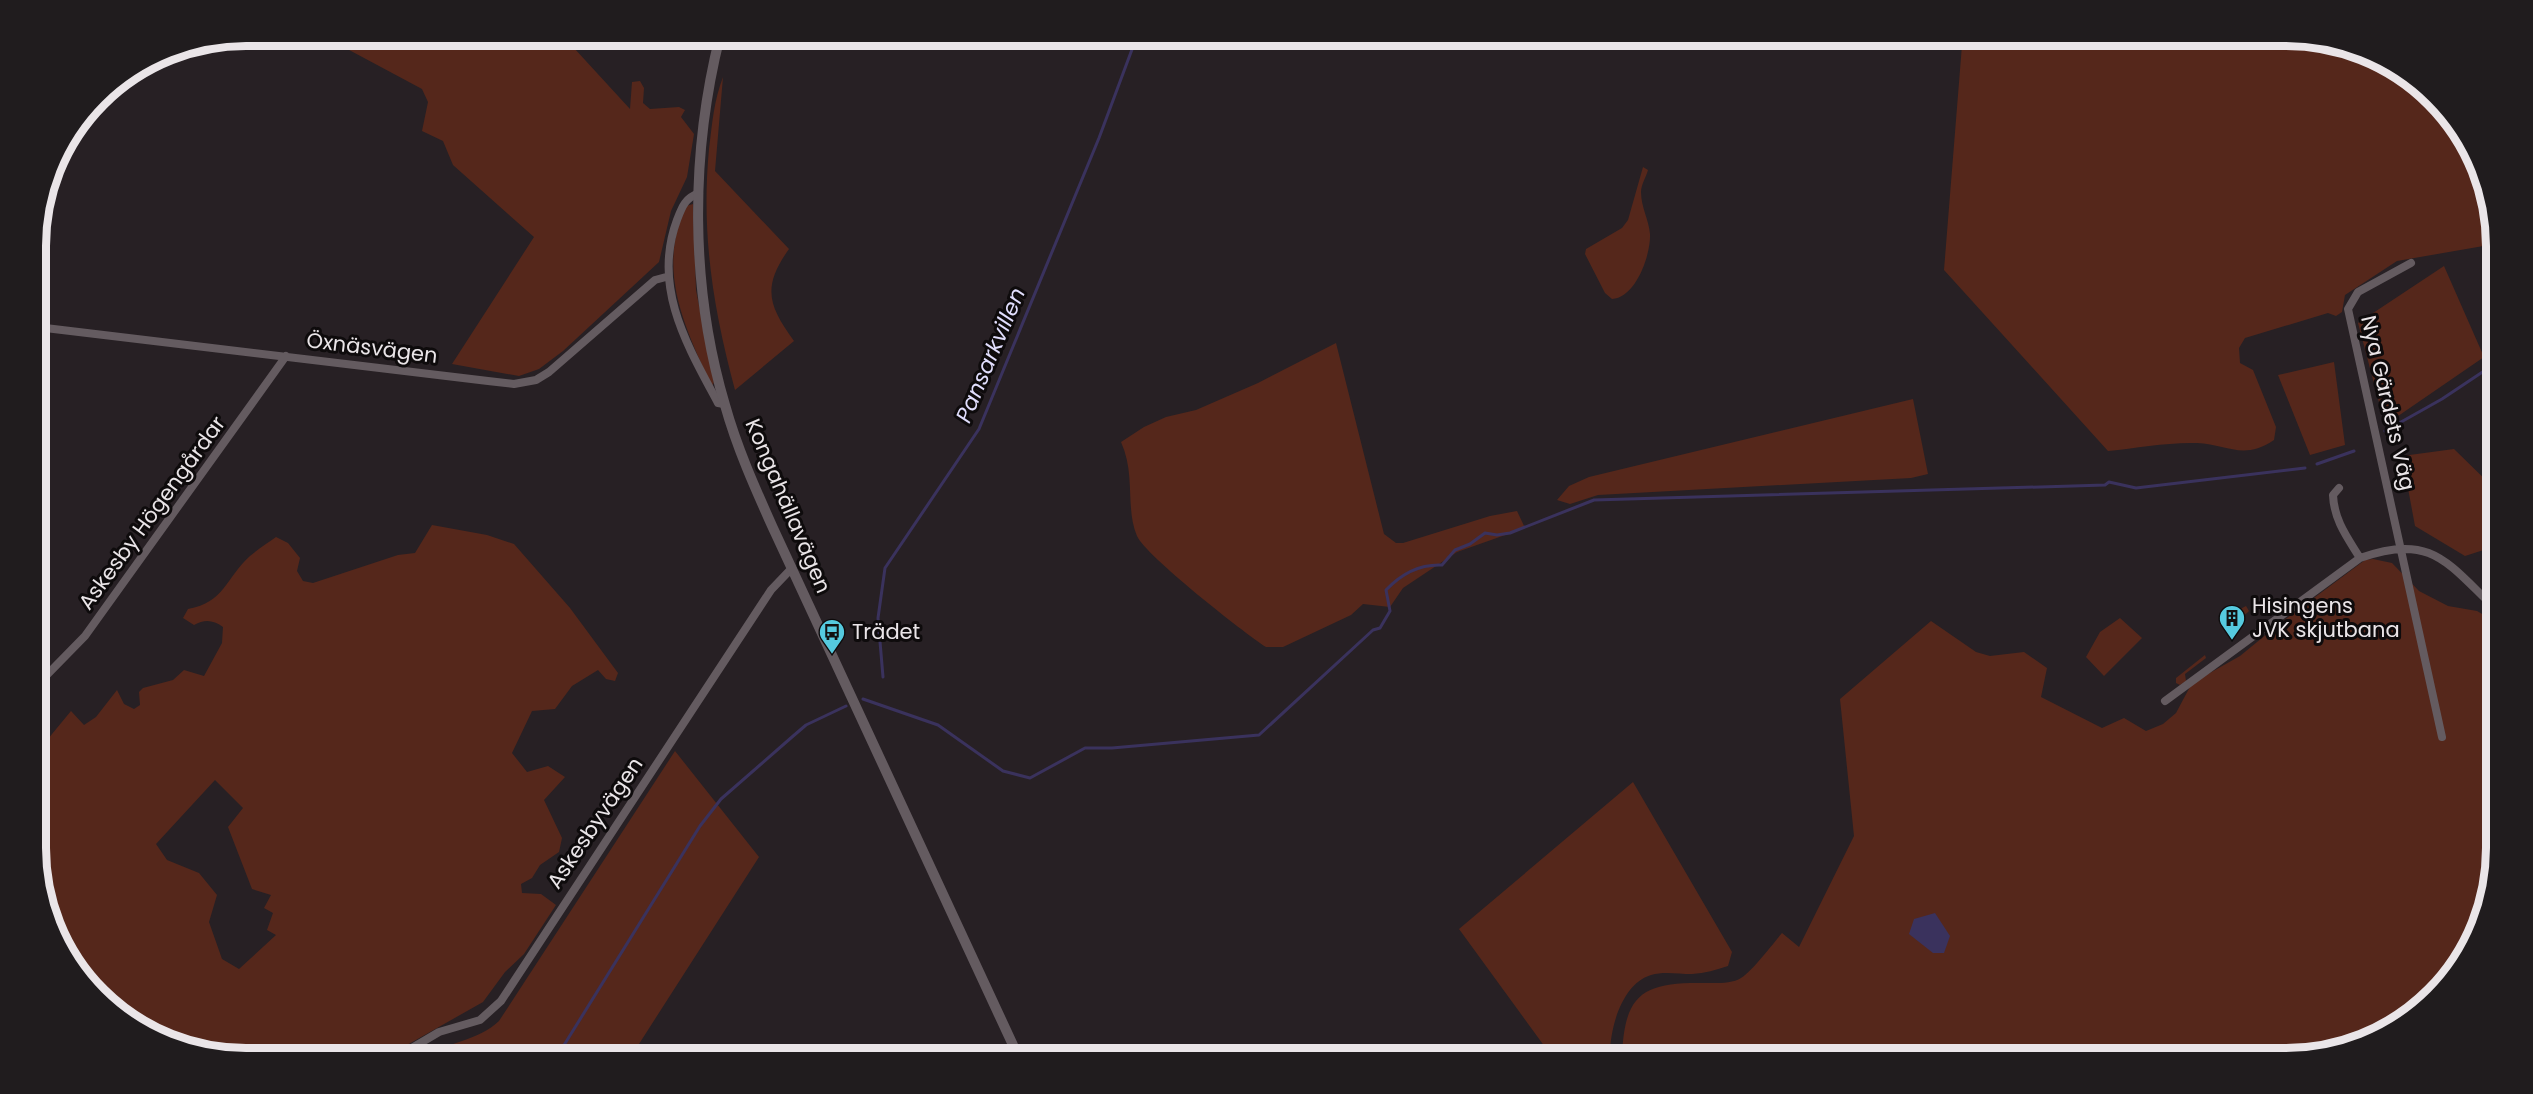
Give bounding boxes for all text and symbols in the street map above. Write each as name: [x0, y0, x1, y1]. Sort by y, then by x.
water label: Pansarkvillen: [948, 283, 1033, 427]
street label: Nya Gärdets Väg: [2354, 313, 2423, 493]
street label: Öxnäsvägen: [305, 325, 439, 370]
street label: Askesby Högengårdar: [71, 410, 232, 615]
street label: Kongahällavägen: [739, 414, 838, 597]
place label: Hisingens JVK skjutbana: [2252, 591, 2400, 644]
building icon: Hisingens JVK skjutbana: [2217, 603, 2247, 641]
bus stop icon: Trädet: [817, 617, 847, 655]
place label: Trädet: [852, 617, 920, 646]
street label: Askesbyvägen: [540, 751, 649, 894]

